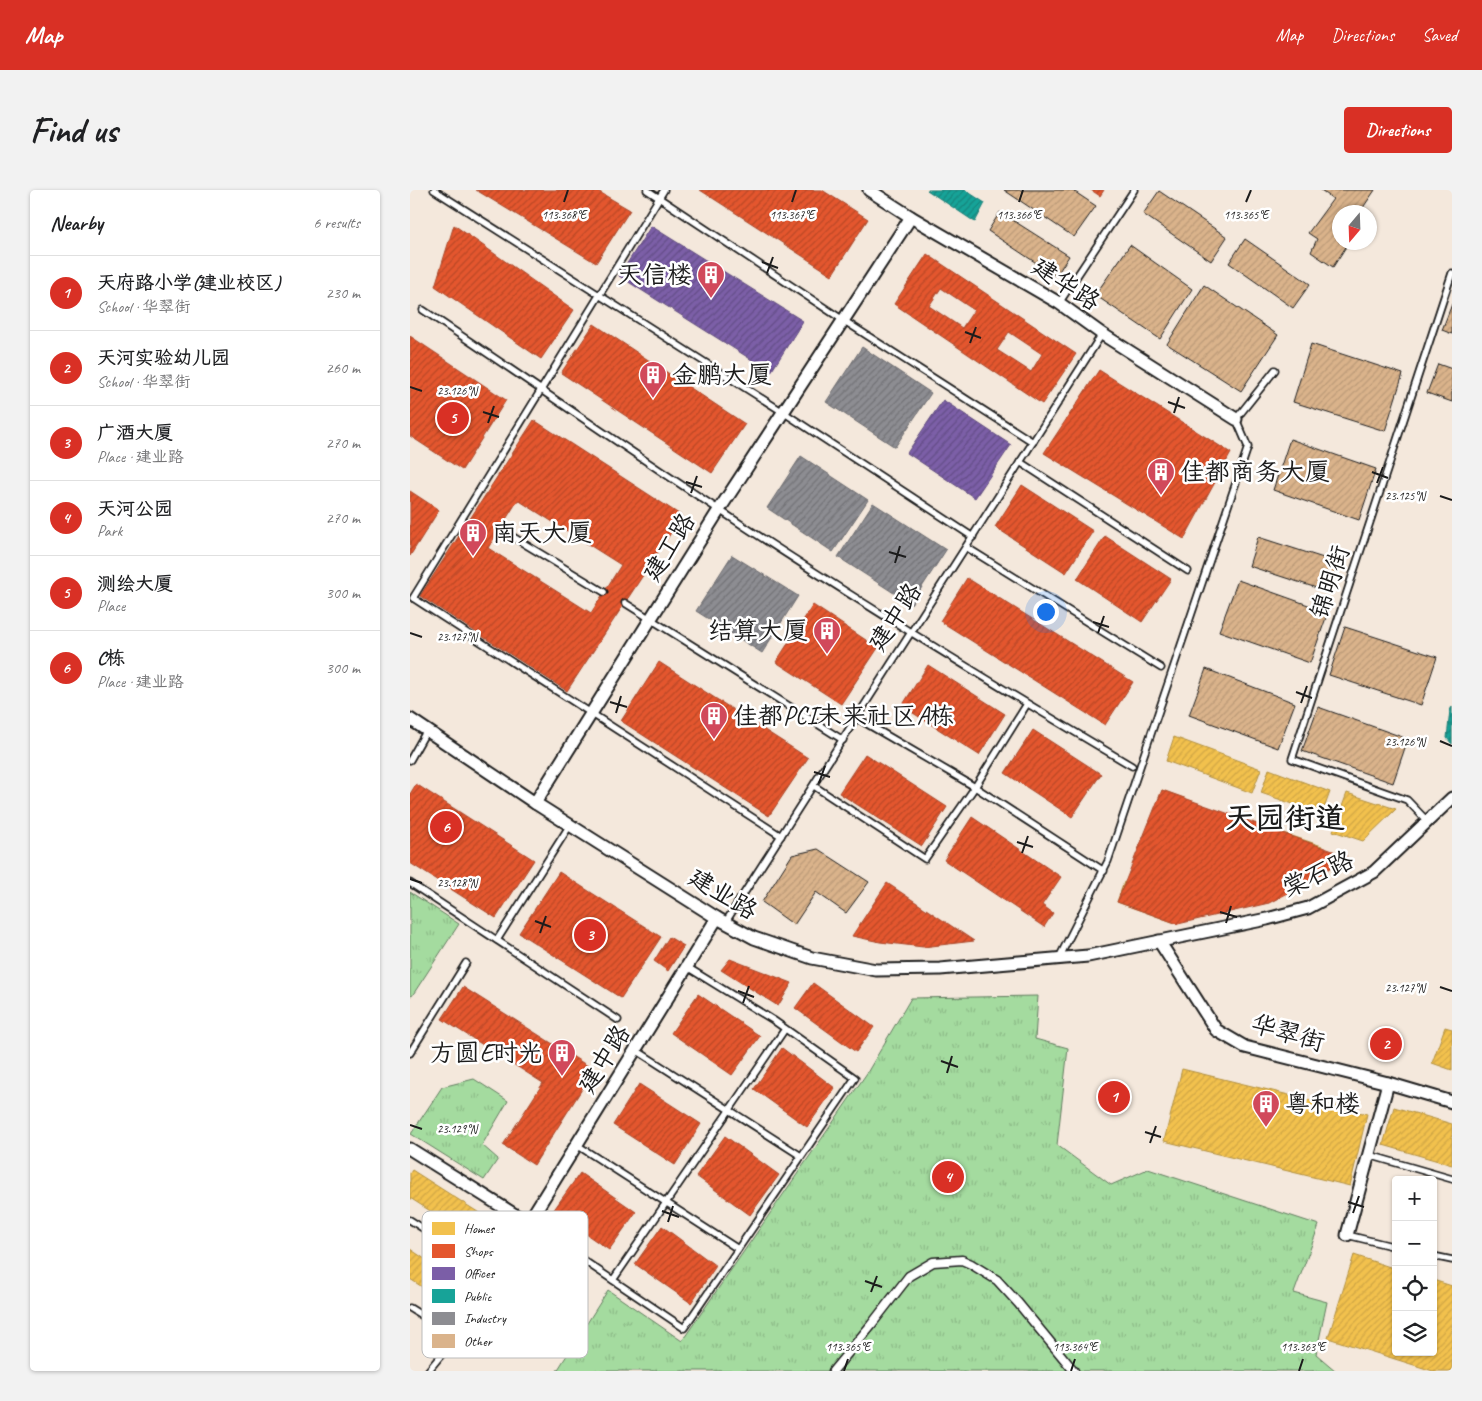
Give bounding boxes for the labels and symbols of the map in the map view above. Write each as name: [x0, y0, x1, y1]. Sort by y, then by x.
north arrow: [1332, 205, 1377, 250]
text: 113.368°E: [542, 207, 588, 223]
text: 113.367°E: [770, 207, 816, 223]
text: 113.366°E: [997, 207, 1043, 223]
text: 113.365°E: [1224, 207, 1270, 223]
street label: 建华路: [1026, 250, 1106, 318]
place label: 天信楼: [617, 259, 692, 291]
building icon: 天信楼: [696, 260, 726, 299]
place label: 金鹏大厦: [672, 359, 772, 391]
building icon: 金鹏大厦: [638, 360, 668, 399]
text: 23.126°N: [437, 383, 479, 399]
pin: 5: [437, 399, 469, 437]
place label: 佳都商务大厦: [1180, 456, 1330, 488]
building icon: 佳都商务大厦: [1146, 457, 1176, 496]
text: 23.125°N: [1385, 488, 1427, 504]
street label: 建工路: [636, 507, 702, 587]
place label: 南天大厦: [492, 517, 592, 549]
building icon: 南天大厦: [458, 518, 488, 557]
street label: 锦明街: [1303, 541, 1357, 623]
street label: 建中路: [861, 577, 929, 657]
your location: [1033, 599, 1059, 625]
place label: 结算大厦: [708, 615, 808, 647]
building icon: 结算大厦: [812, 616, 842, 655]
text: 23.127°N: [437, 629, 479, 645]
place label: 佳都PCI未来社区A栋: [733, 700, 954, 732]
building icon: 佳都PCI未来社区A栋: [699, 701, 729, 740]
text: 23.126°N: [1385, 734, 1427, 750]
district label: 天园街道: [1225, 799, 1345, 837]
pin: 6: [430, 808, 462, 846]
street label: 棠石路: [1277, 844, 1359, 904]
street label: 建业路: [683, 861, 763, 927]
text: 23.128°N: [437, 875, 479, 891]
pin: 3: [574, 916, 606, 954]
text: 23.127°N: [1385, 980, 1427, 996]
street label: 华翠街: [1248, 1007, 1328, 1059]
street label: 建中路: [571, 1019, 637, 1099]
pin: 2: [1370, 1025, 1402, 1063]
place label: 方圆E时光: [430, 1037, 543, 1069]
building icon: 方圆E时光: [547, 1038, 577, 1077]
pin: 1: [1098, 1078, 1130, 1116]
place label: 粤和楼: [1285, 1088, 1360, 1120]
building icon: 粤和楼: [1251, 1089, 1281, 1128]
text: 23.129°N: [437, 1121, 479, 1137]
pin: 4: [932, 1158, 964, 1196]
legend: [422, 1211, 588, 1358]
text: Homes: [464, 1220, 495, 1237]
text: Shops: [464, 1243, 494, 1260]
text: Offices: [464, 1265, 496, 1282]
text: Public: [464, 1288, 492, 1305]
text: Industry: [464, 1310, 507, 1327]
text: Other: [464, 1333, 493, 1350]
text: 113.365°E: [826, 1339, 872, 1355]
text: 113.364°E: [1053, 1339, 1099, 1355]
text: 113.363°E: [1281, 1339, 1327, 1355]

